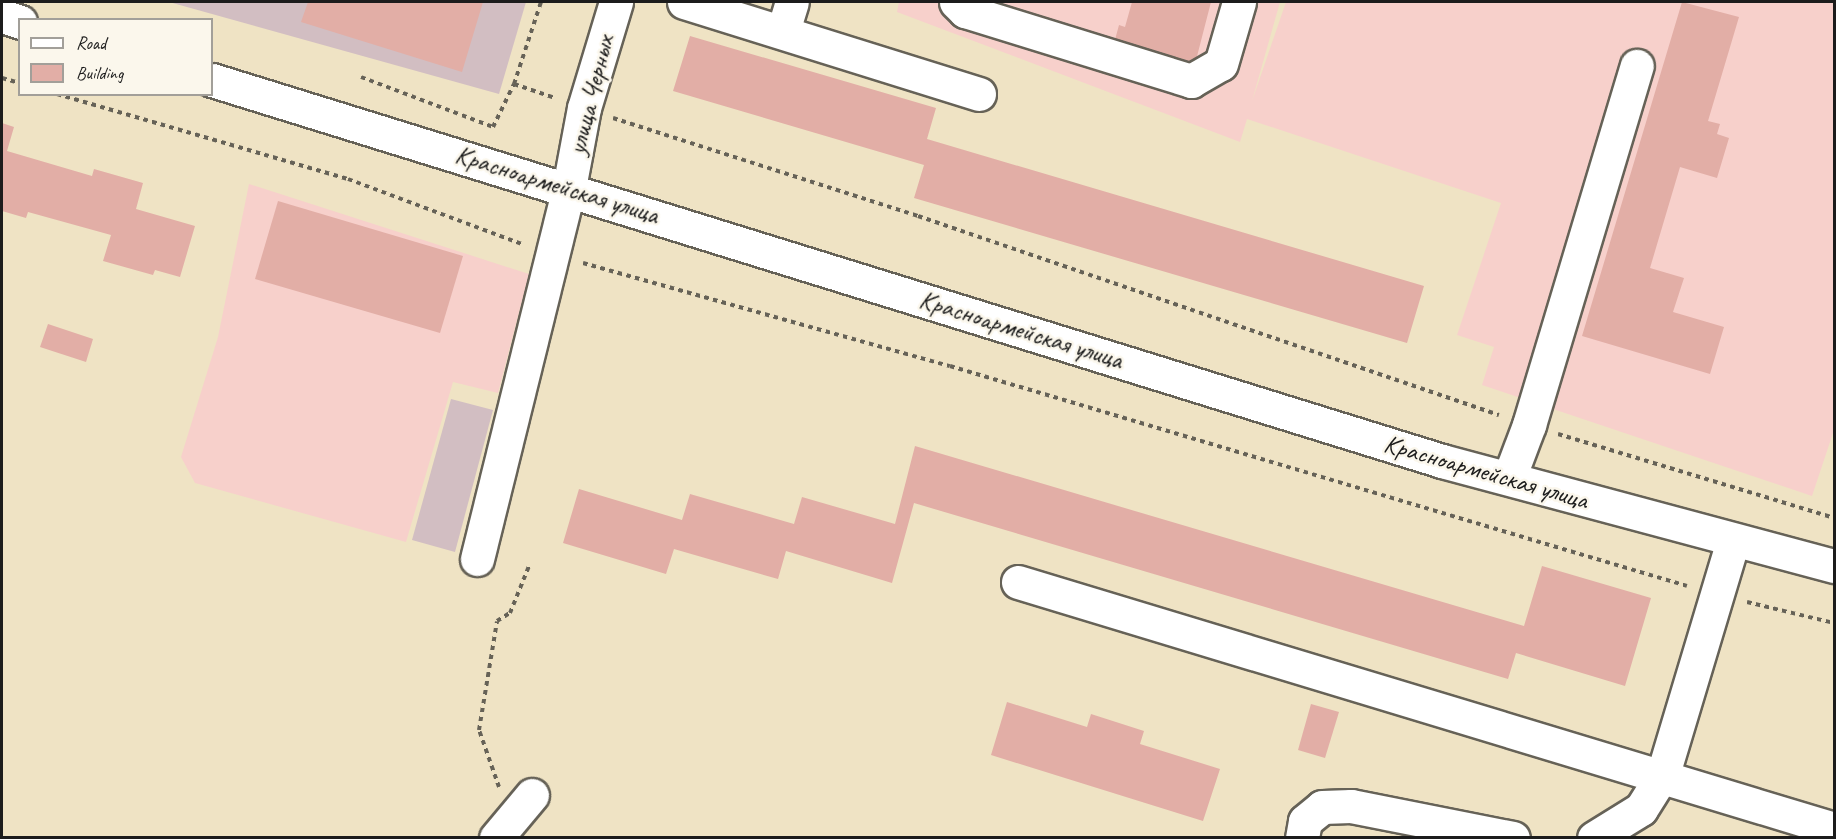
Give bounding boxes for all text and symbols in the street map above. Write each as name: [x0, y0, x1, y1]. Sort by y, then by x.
legend: [18, 18, 213, 96]
text: Road: [76, 32, 106, 54]
street label: улица Черных: [561, 32, 621, 158]
text: Building: [76, 62, 123, 84]
street label: Красноармейская улица: [451, 139, 663, 231]
street label: Красноармейская улица: [915, 284, 1127, 376]
street label: Красноармейская улица: [1379, 428, 1593, 516]

